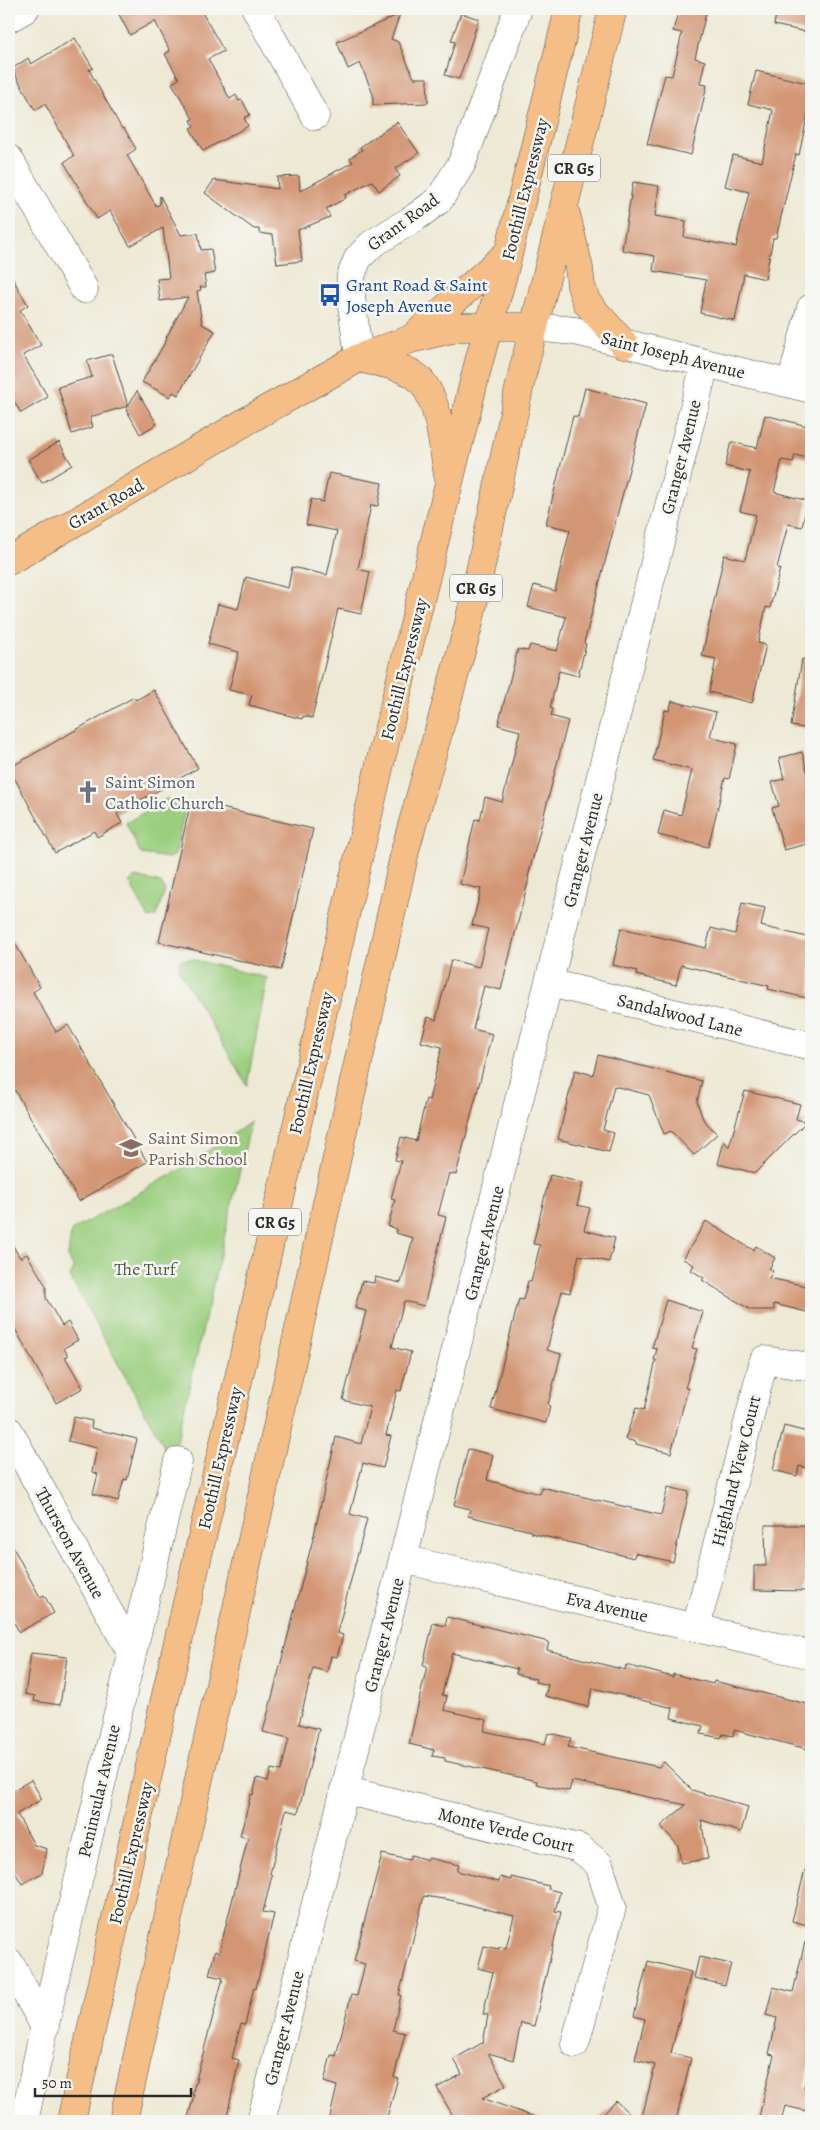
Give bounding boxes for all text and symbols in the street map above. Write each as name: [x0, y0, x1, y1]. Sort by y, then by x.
street label: Foothill Expressway: [496, 114, 555, 263]
road number: CR G5: [548, 154, 600, 182]
street label: Grant Road: [362, 188, 444, 256]
place label: Grant Road & Saint Joseph Avenue: [346, 273, 488, 318]
bus stop icon: Grant Road & Saint Joseph Avenue: [317, 282, 343, 308]
street label: Saint Joseph Avenue: [598, 325, 748, 385]
street label: Granger Avenue: [655, 397, 707, 517]
street label: Grant Road: [64, 473, 148, 535]
road number: CR G5: [450, 574, 502, 602]
street label: Foothill Expressway: [375, 594, 434, 743]
place label: Saint Simon Catholic Church: [105, 770, 225, 815]
church icon: Saint Simon Catholic Church: [75, 779, 101, 805]
street label: Granger Avenue: [557, 790, 609, 910]
street label: Foothill Expressway: [283, 988, 339, 1137]
street label: Sandalwood Lane: [615, 988, 745, 1042]
place label: Saint Simon Parish School: [148, 1126, 248, 1171]
school or university icon: Saint Simon Parish School: [118, 1135, 144, 1161]
street label: Granger Avenue: [458, 1183, 510, 1303]
road number: CR G5: [249, 1208, 301, 1236]
park label: The Turf: [114, 1257, 179, 1281]
street label: Foothill Expressway: [192, 1383, 248, 1532]
street label: Highland View Court: [706, 1393, 766, 1549]
street label: Thurston Avenue: [30, 1483, 110, 1603]
street label: Granger Avenue: [358, 1575, 410, 1695]
street label: Eva Avenue: [564, 1586, 650, 1628]
street label: Peninsular Avenue: [72, 1722, 126, 1860]
street label: Foothill Expressway: [103, 1778, 159, 1927]
street label: Monte Verde Court: [435, 1801, 577, 1859]
street label: Granger Avenue: [258, 1968, 310, 2088]
scale bar: [35, 2065, 191, 2097]
text: 50 m: [42, 2073, 72, 2093]

